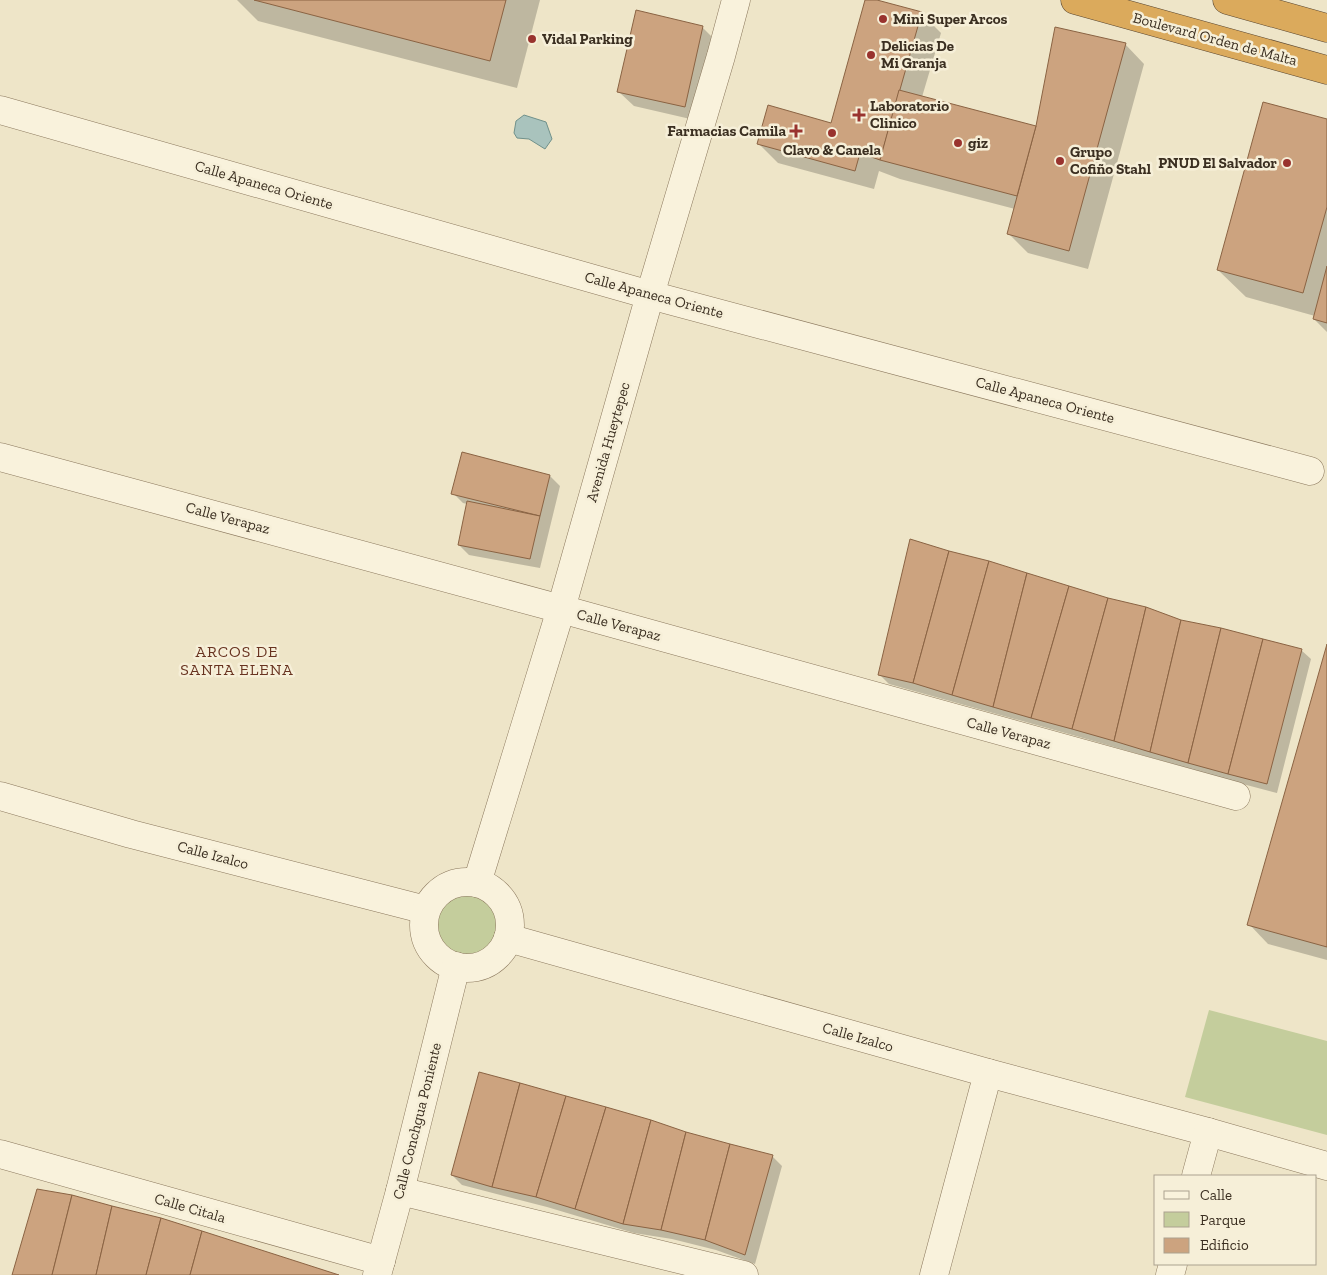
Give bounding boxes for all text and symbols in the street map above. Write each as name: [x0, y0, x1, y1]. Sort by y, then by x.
street label: Boulevard Orden de Malta: [1131, 8, 1299, 70]
place label: Mini Super Arcos: [893, 10, 1008, 28]
marker: Mini Super Arcos: [877, 13, 889, 25]
place label: Vidal Parking: [542, 30, 633, 48]
marker: Vidal Parking: [526, 33, 538, 45]
place label: Delicias De Mi Granja: [881, 37, 954, 72]
marker: Delicias De Mi Granja: [865, 49, 877, 61]
place label: Laboratorio Clinico: [870, 97, 949, 132]
marker: Laboratorio Clinico: [852, 108, 866, 122]
place label: Farmacias Camila: [667, 122, 786, 140]
marker: Farmacias Camila: [790, 125, 802, 137]
marker: Clavo & Canela: [826, 127, 838, 139]
place label: giz: [968, 134, 988, 152]
marker: giz: [952, 137, 964, 149]
place label: Clavo & Canela: [783, 141, 881, 159]
place label: Grupo Cofiño Stahl: [1070, 143, 1151, 178]
place label: PNUD El Salvador: [1158, 154, 1277, 172]
marker: Grupo Cofiño Stahl: [1054, 155, 1066, 167]
street label: Calle Apaneca Oriente: [193, 157, 335, 213]
marker: PNUD El Salvador: [1281, 157, 1293, 169]
street label: Calle Apaneca Oriente: [583, 268, 725, 322]
street label: Calle Apaneca Oriente: [974, 373, 1116, 427]
street label: Avenida Hueytepec: [582, 380, 634, 504]
street label: Calle Verapaz: [184, 498, 272, 538]
street label: Calle Verapaz: [575, 605, 663, 645]
district label: ARCOS DE SANTA ELENA: [180, 642, 294, 679]
street label: Calle Verapaz: [965, 713, 1053, 753]
street label: Calle Izalco: [175, 837, 251, 873]
street label: Calle Izalco: [820, 1018, 896, 1056]
street label: Calle Conchgua Poniente: [389, 1041, 445, 1201]
legend: [1154, 1175, 1317, 1265]
text: Calle: [1200, 1186, 1232, 1204]
street label: Calle Citala: [152, 1189, 228, 1227]
text: Parque: [1200, 1211, 1246, 1229]
text: Edificio: [1200, 1236, 1249, 1254]

